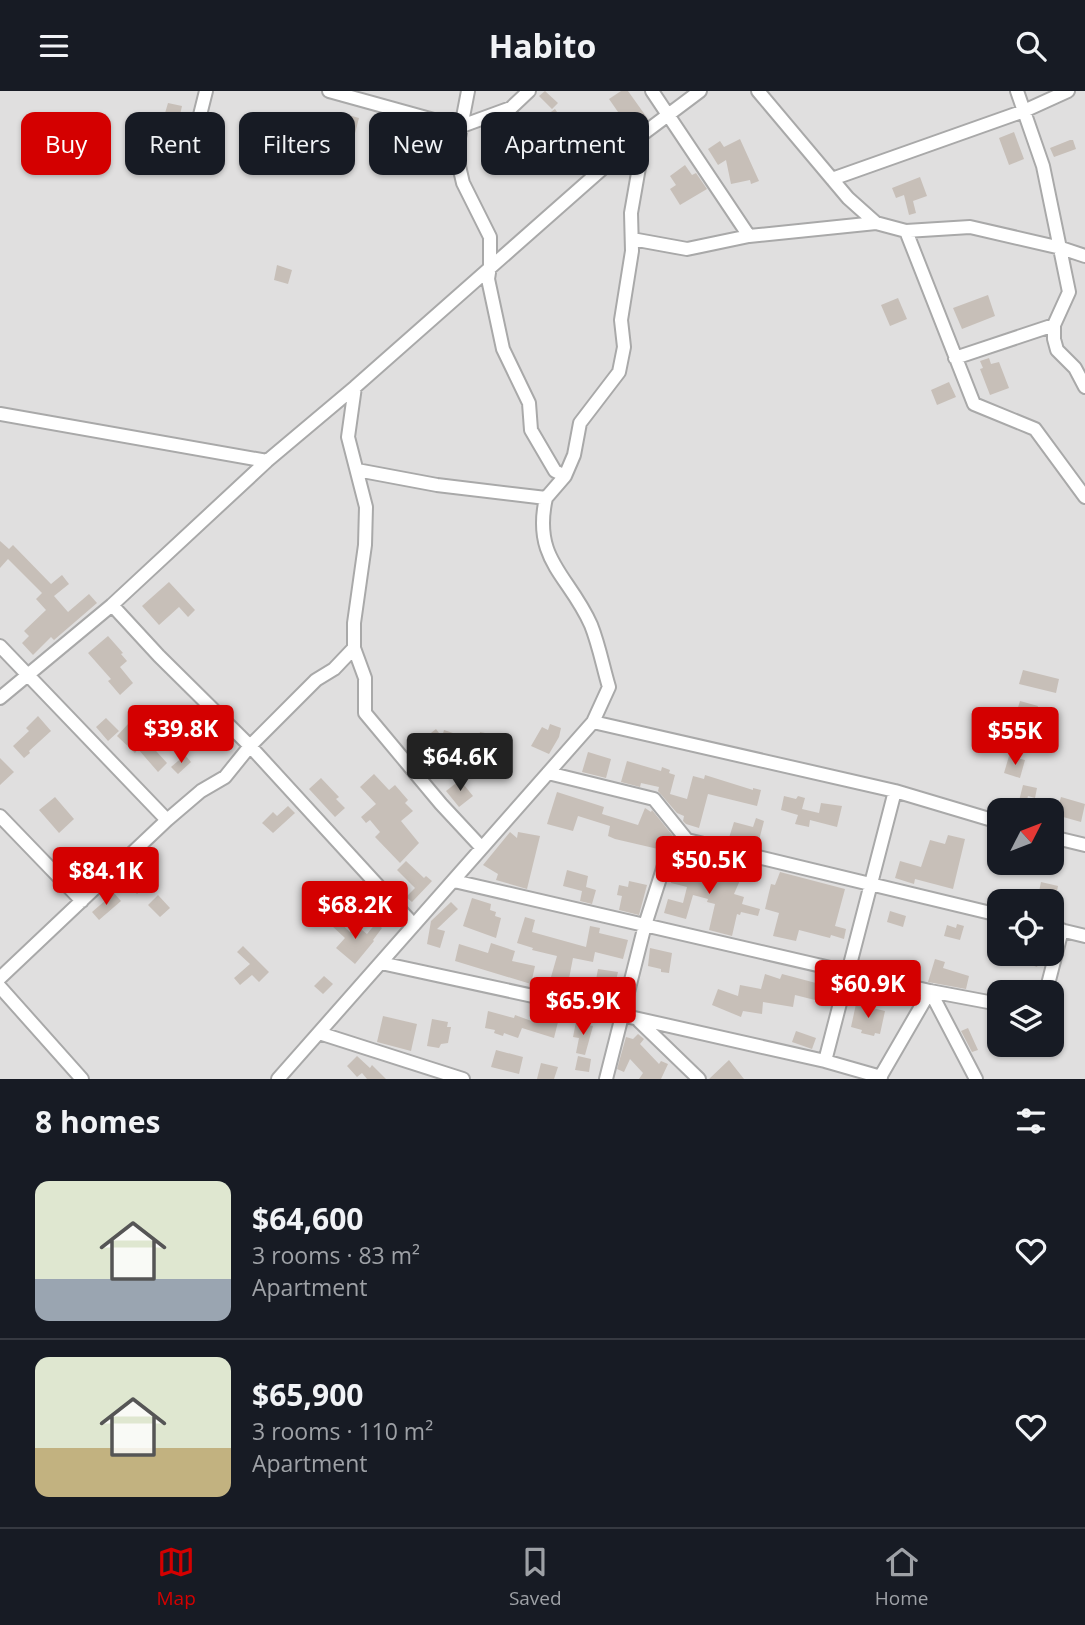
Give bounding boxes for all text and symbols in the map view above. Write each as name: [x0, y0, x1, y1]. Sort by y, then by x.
text: Habito: [489, 24, 596, 67]
icon: menu: [35, 27, 73, 65]
icon: search: [1012, 27, 1050, 65]
chip: Buy: [21, 112, 111, 175]
chip: Rent: [125, 112, 225, 175]
chip: Filters: [239, 112, 355, 175]
chip: New: [369, 112, 467, 175]
chip: Apartment: [481, 112, 649, 175]
pin: $39.8K: [124, 705, 238, 765]
pin: $55K: [974, 707, 1056, 767]
text: $39.8K: [144, 712, 218, 744]
text: $55K: [988, 714, 1042, 746]
pin: $64.6K: [403, 733, 517, 793]
text: $64.6K: [423, 740, 497, 772]
north arrow: [987, 798, 1064, 875]
map controls: [987, 798, 1064, 1057]
pin: $50.5K: [652, 837, 766, 896]
text: $50.5K: [672, 843, 746, 875]
pin: $84.1K: [49, 847, 163, 907]
text: $84.1K: [69, 854, 143, 886]
pin: $68.2K: [298, 881, 412, 941]
text: $68.2K: [318, 888, 392, 920]
button: locate: [987, 889, 1064, 966]
pin: $60.9K: [811, 961, 925, 1020]
text: $60.9K: [831, 967, 905, 999]
pin: $65.9K: [526, 977, 640, 1037]
button: layers: [987, 980, 1064, 1057]
text: $65.9K: [546, 984, 620, 1016]
text: 8 homes: [35, 1101, 160, 1142]
icon: filters: [1012, 1102, 1050, 1140]
text: $64,600: [252, 1198, 363, 1239]
icon: home: [91, 1209, 175, 1293]
icon: heart: [1012, 1232, 1050, 1270]
text: 3 rooms · 83 m²: [252, 1239, 420, 1271]
text: Apartment: [252, 1271, 368, 1303]
text: $65,900: [252, 1374, 363, 1415]
icon: home: [91, 1385, 175, 1469]
icon: heart: [1012, 1408, 1050, 1446]
text: 3 rooms · 110 m²: [252, 1415, 433, 1447]
text: Apartment: [252, 1447, 368, 1479]
tab: Map: [157, 1543, 196, 1611]
tab: Saved: [509, 1543, 562, 1611]
tab: Home: [875, 1543, 928, 1611]

